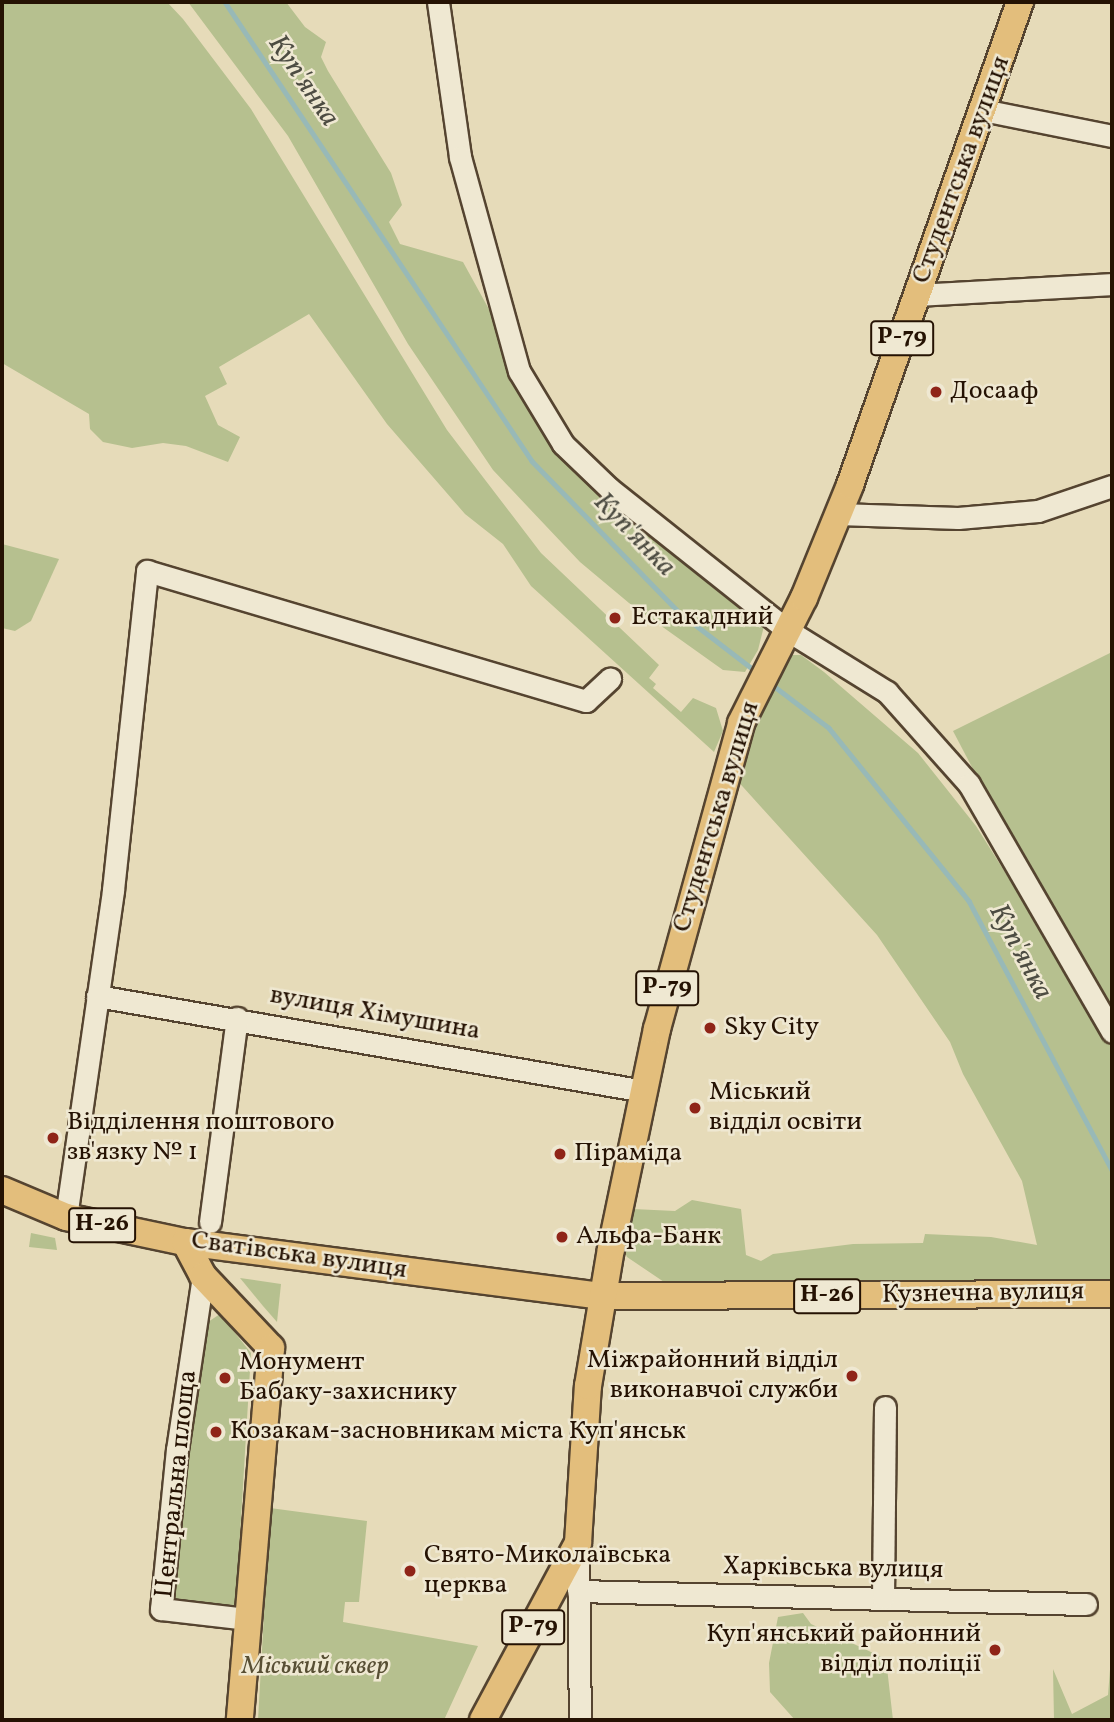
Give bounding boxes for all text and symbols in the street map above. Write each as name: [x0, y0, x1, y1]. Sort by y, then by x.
water label: Куп'янка: [260, 29, 346, 133]
street label: Студентська вулиця: [906, 52, 1018, 288]
road number: Р-79: [869, 318, 935, 358]
place label: Досааф: [950, 376, 1038, 408]
marker: Досааф: [928, 384, 944, 400]
water label: Куп'янка: [586, 486, 682, 584]
place label: Естакадний: [631, 602, 773, 634]
marker: Естакадний: [605, 608, 625, 628]
street label: Студентська вулиця: [667, 698, 767, 936]
water label: Куп'янка: [981, 898, 1059, 1006]
road number: Р-79: [634, 968, 700, 1008]
street label: вулиця Хімушина: [267, 980, 483, 1048]
place label: Sky City: [724, 1012, 820, 1044]
marker: Sky City: [702, 1020, 718, 1036]
place label: Міський відділ освіти: [709, 1077, 862, 1138]
marker: Міський відділ освіти: [687, 1100, 703, 1116]
place label: Відділення поштового зв'язку № 1: [67, 1107, 334, 1168]
marker: Відділення поштового зв'язку № 1: [45, 1130, 61, 1146]
place label: Піраміда: [574, 1138, 682, 1170]
marker: Піраміда: [552, 1146, 568, 1162]
road number: Н-26: [67, 1204, 137, 1246]
place label: Альфа-Банк: [576, 1221, 721, 1253]
street label: Сватівська вулиця: [189, 1225, 409, 1287]
marker: Альфа-Банк: [554, 1229, 570, 1245]
road number: Н-26: [792, 1276, 862, 1316]
street label: Кузнечна вулиця: [882, 1277, 1084, 1311]
place label: Міжрайонний відділ виконавчої служби: [587, 1345, 838, 1406]
place label: Монумент Бабаку-захиснику: [239, 1347, 457, 1408]
marker: Міжрайонний відділ виконавчої служби: [844, 1368, 860, 1384]
street label: Центральна площа: [150, 1369, 204, 1599]
marker: Монумент Бабаку-захиснику: [217, 1370, 233, 1386]
place label: Козакам-засновникам міста Куп'янськ: [230, 1416, 686, 1448]
marker: Козакам-засновникам міста Куп'янськ: [208, 1424, 224, 1440]
place label: Свято-Миколаївська церква: [424, 1540, 671, 1602]
street label: Харківська вулиця: [722, 1551, 944, 1587]
marker: Свято-Миколаївська церква: [402, 1563, 418, 1579]
road number: Р-79: [500, 1606, 566, 1647]
place label: Куп'янський районний відділ поліції: [706, 1619, 981, 1680]
marker: Куп'янський районний відділ поліції: [987, 1642, 1003, 1658]
park label: Міський сквер: [242, 1651, 388, 1683]

